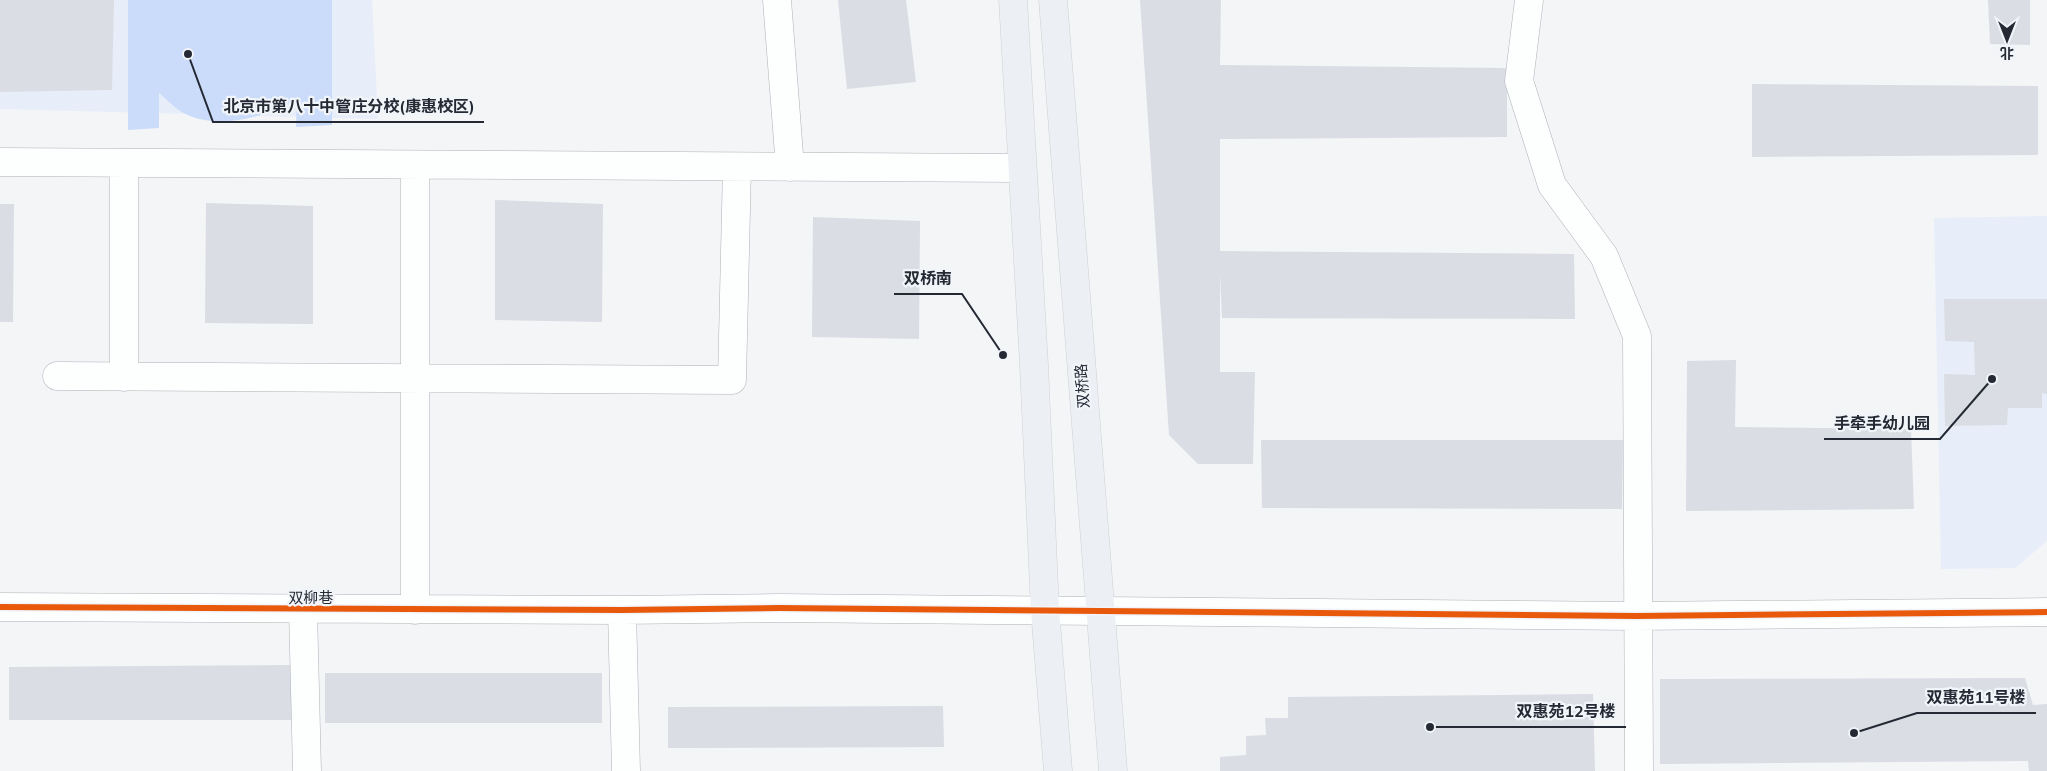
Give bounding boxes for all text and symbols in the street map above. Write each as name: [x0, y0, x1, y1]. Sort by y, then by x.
north arrow: [1982, 15, 2032, 65]
text: 北: [2000, 44, 2014, 62]
callout: 北京市第八十中管庄分校(康惠校区): [213, 91, 484, 122]
text: 北京市第八十中管庄分校(康惠校区): [223, 96, 475, 116]
callout: 双桥南: [894, 263, 962, 294]
text: 双桥南: [904, 268, 952, 288]
street label: 双桥路: [1071, 363, 1093, 409]
callout: 手牵手幼儿园: [1824, 408, 1940, 439]
text: 手牵手幼儿园: [1834, 413, 1930, 433]
street label: 双柳巷: [288, 588, 334, 607]
callout: 双惠苑11号楼: [1917, 682, 2036, 713]
text: 双惠苑11号楼: [1926, 687, 2026, 707]
callout: 双惠苑12号楼: [1507, 696, 1626, 727]
text: 双惠苑12号楼: [1516, 701, 1616, 721]

